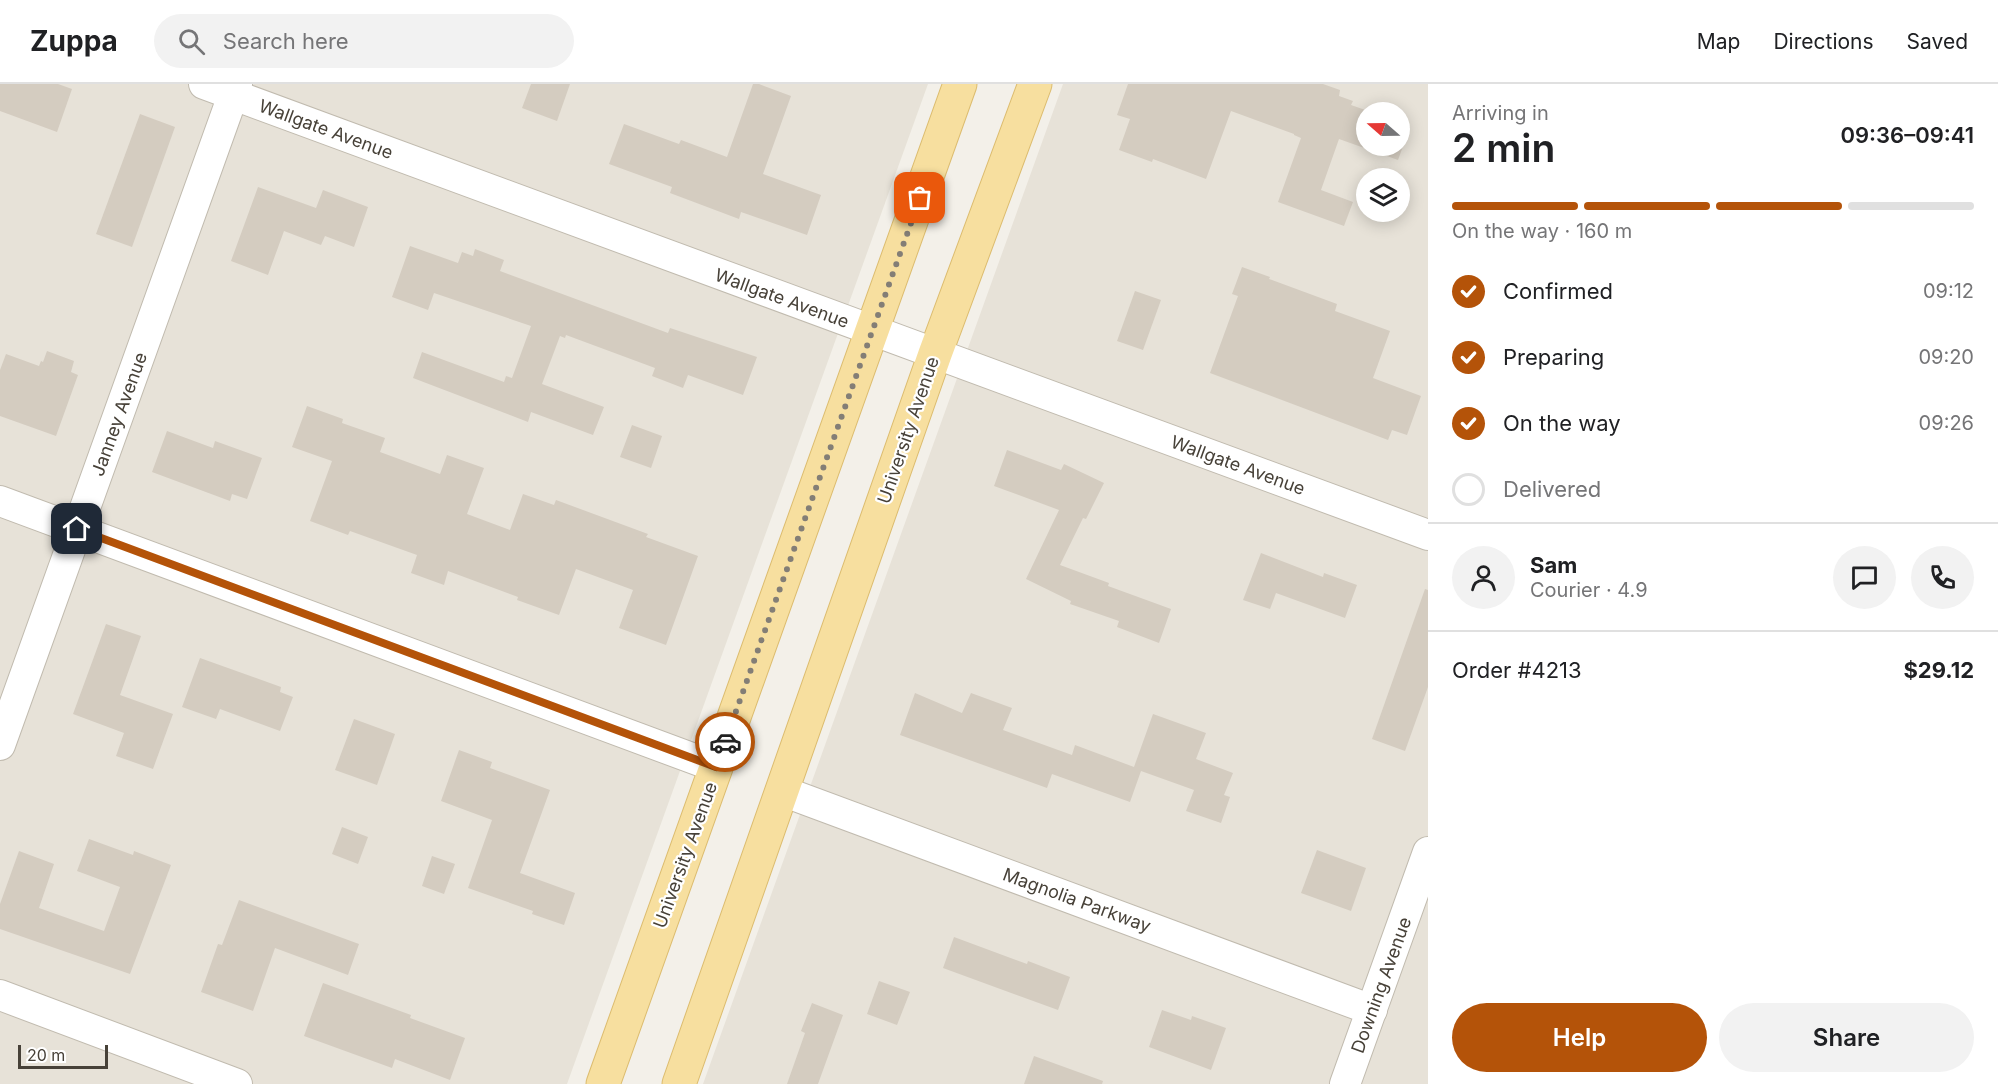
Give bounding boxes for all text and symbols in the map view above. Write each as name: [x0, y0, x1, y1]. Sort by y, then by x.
search box: [154, 14, 574, 68]
text: Zuppa: [30, 24, 118, 58]
icon: search: [175, 25, 208, 58]
text: Search here: [223, 28, 349, 54]
text: Map: [1697, 29, 1740, 54]
text: Directions: [1773, 29, 1874, 54]
text: Saved: [1907, 29, 1968, 54]
street label: Wallgate Avenue: [256, 95, 396, 163]
text: Arriving in: [1452, 101, 1549, 125]
north arrow: [1356, 102, 1410, 156]
map controls: [1356, 102, 1410, 222]
text: 09:36–09:41: [1840, 122, 1974, 148]
text: 2 min: [1452, 124, 1555, 171]
button: layers: [1356, 168, 1410, 222]
pin: [894, 172, 945, 223]
icon: bag: [903, 181, 936, 214]
text: On the way · 160 m: [1452, 219, 1632, 243]
street label: Wallgate Avenue: [712, 264, 852, 332]
icon: check: [1452, 275, 1485, 308]
text: Confirmed: [1503, 278, 1613, 304]
text: 09:12: [1923, 279, 1974, 303]
icon: check: [1452, 341, 1485, 374]
text: Preparing: [1503, 344, 1604, 370]
text: 09:20: [1918, 345, 1974, 369]
street label: Janney Avenue: [87, 349, 151, 479]
street label: University Avenue: [873, 354, 943, 506]
icon: check: [1452, 407, 1485, 440]
text: On the way: [1503, 410, 1621, 436]
text: 09:26: [1919, 411, 1974, 435]
street label: Wallgate Avenue: [1168, 431, 1308, 499]
text: Delivered: [1503, 476, 1601, 502]
pin: [51, 503, 102, 554]
icon: home: [60, 512, 93, 545]
button: person: [1452, 546, 1515, 609]
button: chat: [1833, 546, 1896, 609]
button: phone: [1911, 546, 1974, 609]
text: Sam: [1530, 552, 1577, 578]
text: Courier · 4.9: [1530, 578, 1648, 602]
text: Order #4213: [1452, 657, 1582, 683]
text: $29.12: [1903, 657, 1974, 683]
courier: [695, 712, 755, 772]
icon: car: [709, 726, 742, 759]
street label: University Avenue: [649, 779, 721, 931]
street label: Magnolia Parkway: [1000, 863, 1154, 937]
street label: Downing Avenue: [1347, 914, 1415, 1056]
button: Help: [1452, 1003, 1707, 1072]
button: Share: [1719, 1003, 1974, 1072]
scale bar: [18, 1042, 108, 1070]
text: 20 m: [27, 1045, 65, 1065]

